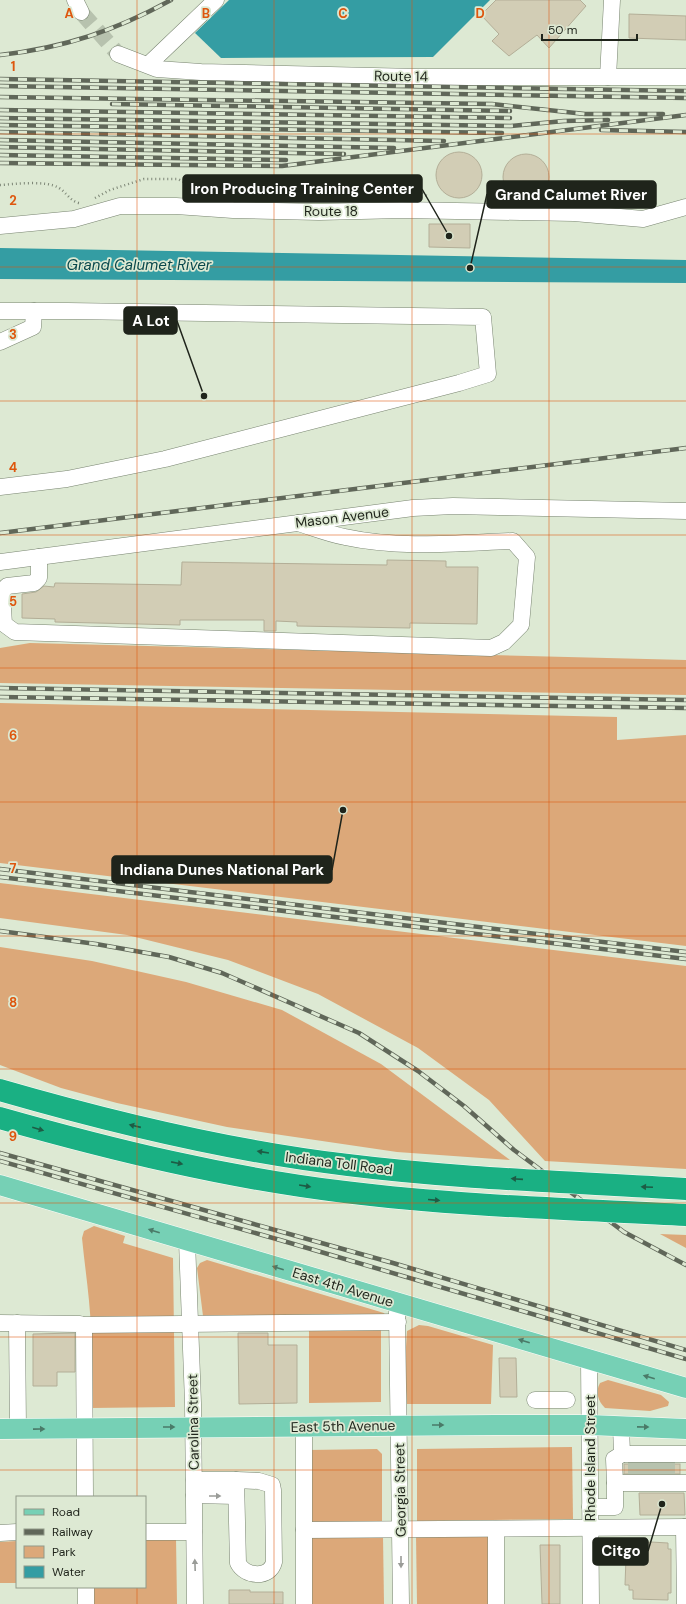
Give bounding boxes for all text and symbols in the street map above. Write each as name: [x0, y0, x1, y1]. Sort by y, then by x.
text: A: [64, 5, 74, 22]
text: B: [202, 5, 210, 22]
text: C: [338, 5, 348, 22]
text: D: [475, 5, 485, 22]
scale bar: [542, 16, 637, 42]
text: 50 m: [548, 22, 577, 38]
text: 1: [11, 58, 15, 75]
street label: Route 14: [374, 67, 429, 85]
callout: Iron Producing Training Center: [183, 175, 422, 202]
text: Iron Producing Training Center: [190, 179, 414, 199]
callout: Grand Calumet River: [487, 181, 656, 208]
text: Grand Calumet River: [495, 185, 647, 205]
text: 2: [9, 192, 17, 209]
street label: Route 18: [304, 202, 358, 220]
water label: Grand Calumet River: [67, 255, 212, 275]
callout: A Lot: [124, 307, 177, 334]
text: A Lot: [132, 311, 170, 331]
text: 3: [9, 326, 17, 343]
text: 4: [9, 459, 17, 476]
street label: Mason Avenue: [294, 502, 390, 532]
text: 5: [9, 593, 17, 610]
text: 6: [9, 727, 17, 744]
callout: Indiana Dunes National Park: [112, 856, 332, 883]
text: 7: [10, 860, 17, 877]
text: Indiana Dunes National Park: [120, 860, 325, 880]
text: 8: [9, 994, 17, 1011]
one-way arrow: [129, 1123, 142, 1129]
one-way arrow: [32, 1126, 44, 1132]
text: 9: [9, 1128, 17, 1145]
street label: Indiana Toll Road: [284, 1147, 394, 1179]
one-way arrow: [257, 1149, 269, 1155]
one-way arrow: [171, 1161, 183, 1167]
one-way arrow: [511, 1176, 523, 1183]
one-way arrow: [299, 1183, 311, 1189]
one-way arrow: [641, 1183, 653, 1190]
one-way arrow: [428, 1196, 441, 1203]
one-way arrow: [148, 1228, 160, 1234]
street label: East 4th Avenue: [290, 1263, 396, 1311]
one-way arrow: [272, 1265, 284, 1271]
one-way arrow: [518, 1338, 530, 1344]
street label: Carolina Street: [183, 1374, 203, 1470]
one-way arrow: [642, 1374, 654, 1380]
street label: Rhode Island Street: [581, 1395, 599, 1521]
street label: East 5th Avenue: [290, 1416, 396, 1436]
one-way arrow: [432, 1422, 445, 1428]
one-way arrow: [163, 1424, 176, 1430]
one-way arrow: [637, 1424, 650, 1430]
one-way arrow: [33, 1425, 45, 1432]
street label: Georgia Street: [390, 1443, 410, 1537]
one-way arrow: [209, 1493, 222, 1499]
legend: [16, 1496, 146, 1588]
text: Road: [52, 1504, 80, 1520]
text: Railway: [52, 1524, 93, 1540]
callout: Citgo: [593, 1538, 648, 1565]
text: Citgo: [601, 1541, 641, 1561]
text: Park: [52, 1544, 76, 1560]
one-way arrow: [398, 1556, 404, 1569]
one-way arrow: [192, 1558, 198, 1571]
text: Water: [52, 1564, 86, 1580]

